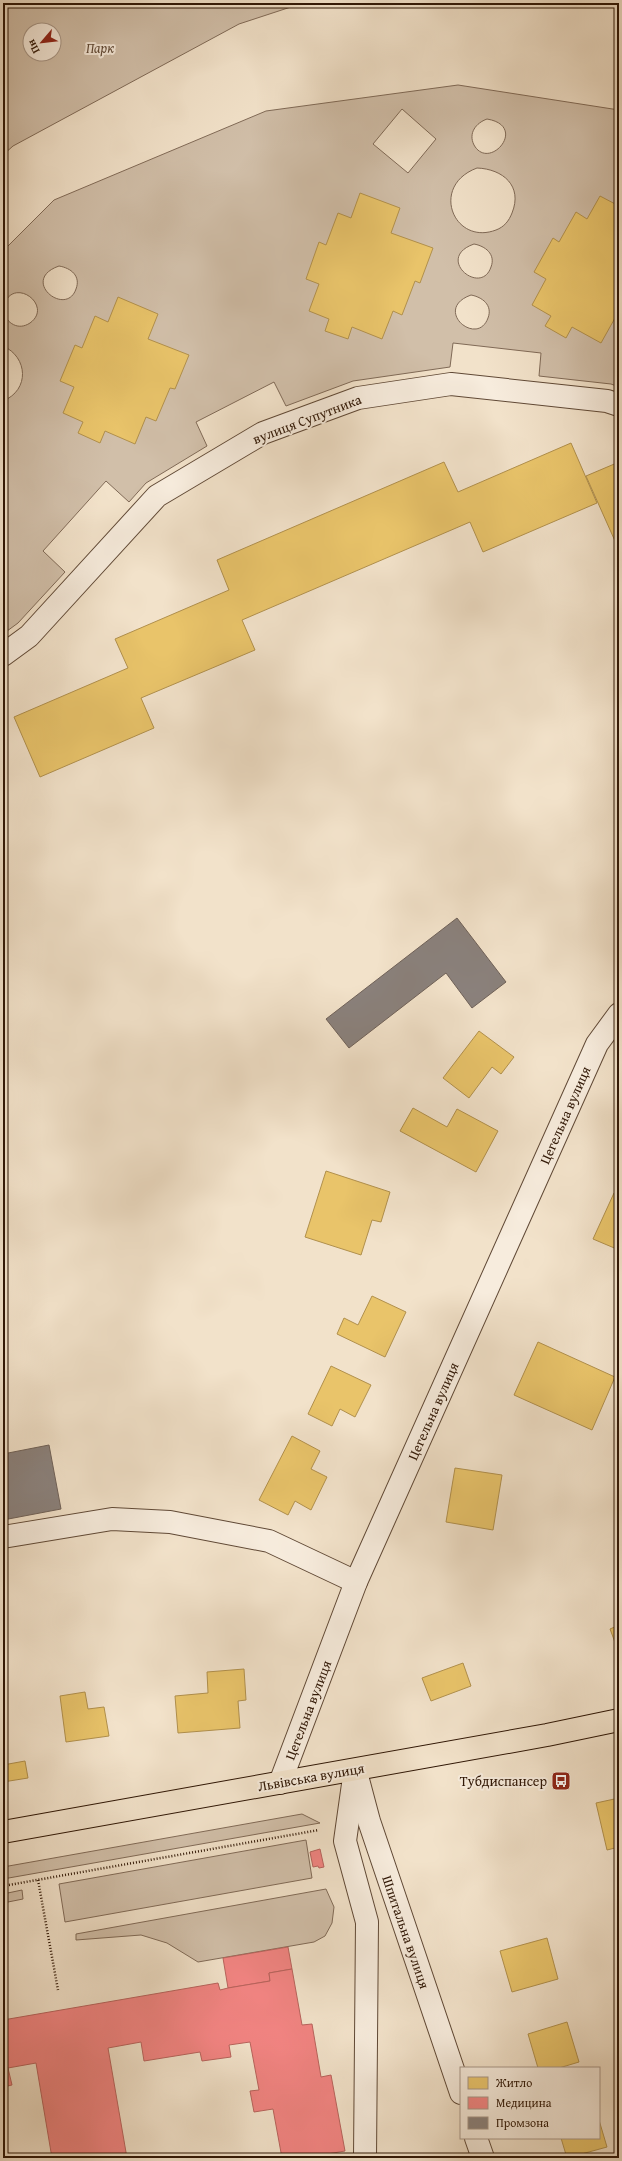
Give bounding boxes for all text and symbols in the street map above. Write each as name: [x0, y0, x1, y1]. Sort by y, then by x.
north arrow: [22, 22, 62, 62]
text: Пн: [23, 36, 44, 57]
park label: Парк: [86, 38, 114, 58]
street label: вулиця Супутника: [250, 389, 365, 449]
street label: Цегельна вулиця: [534, 1063, 596, 1167]
street label: Цегельна вулиця: [402, 1359, 464, 1463]
street label: Цегельна вулиця: [280, 1657, 336, 1763]
street label: Львівська вулиця: [256, 1758, 366, 1796]
bus stop icon: Тубдиспансер: [550, 1770, 572, 1792]
place label: Тубдиспансер: [460, 1771, 547, 1791]
street label: Шпитальна вулиця: [377, 1873, 435, 1991]
legend: [460, 2067, 600, 2139]
text: Житло: [495, 2074, 532, 2091]
text: Медицина: [496, 2094, 552, 2111]
text: Промзона: [496, 2114, 549, 2131]

